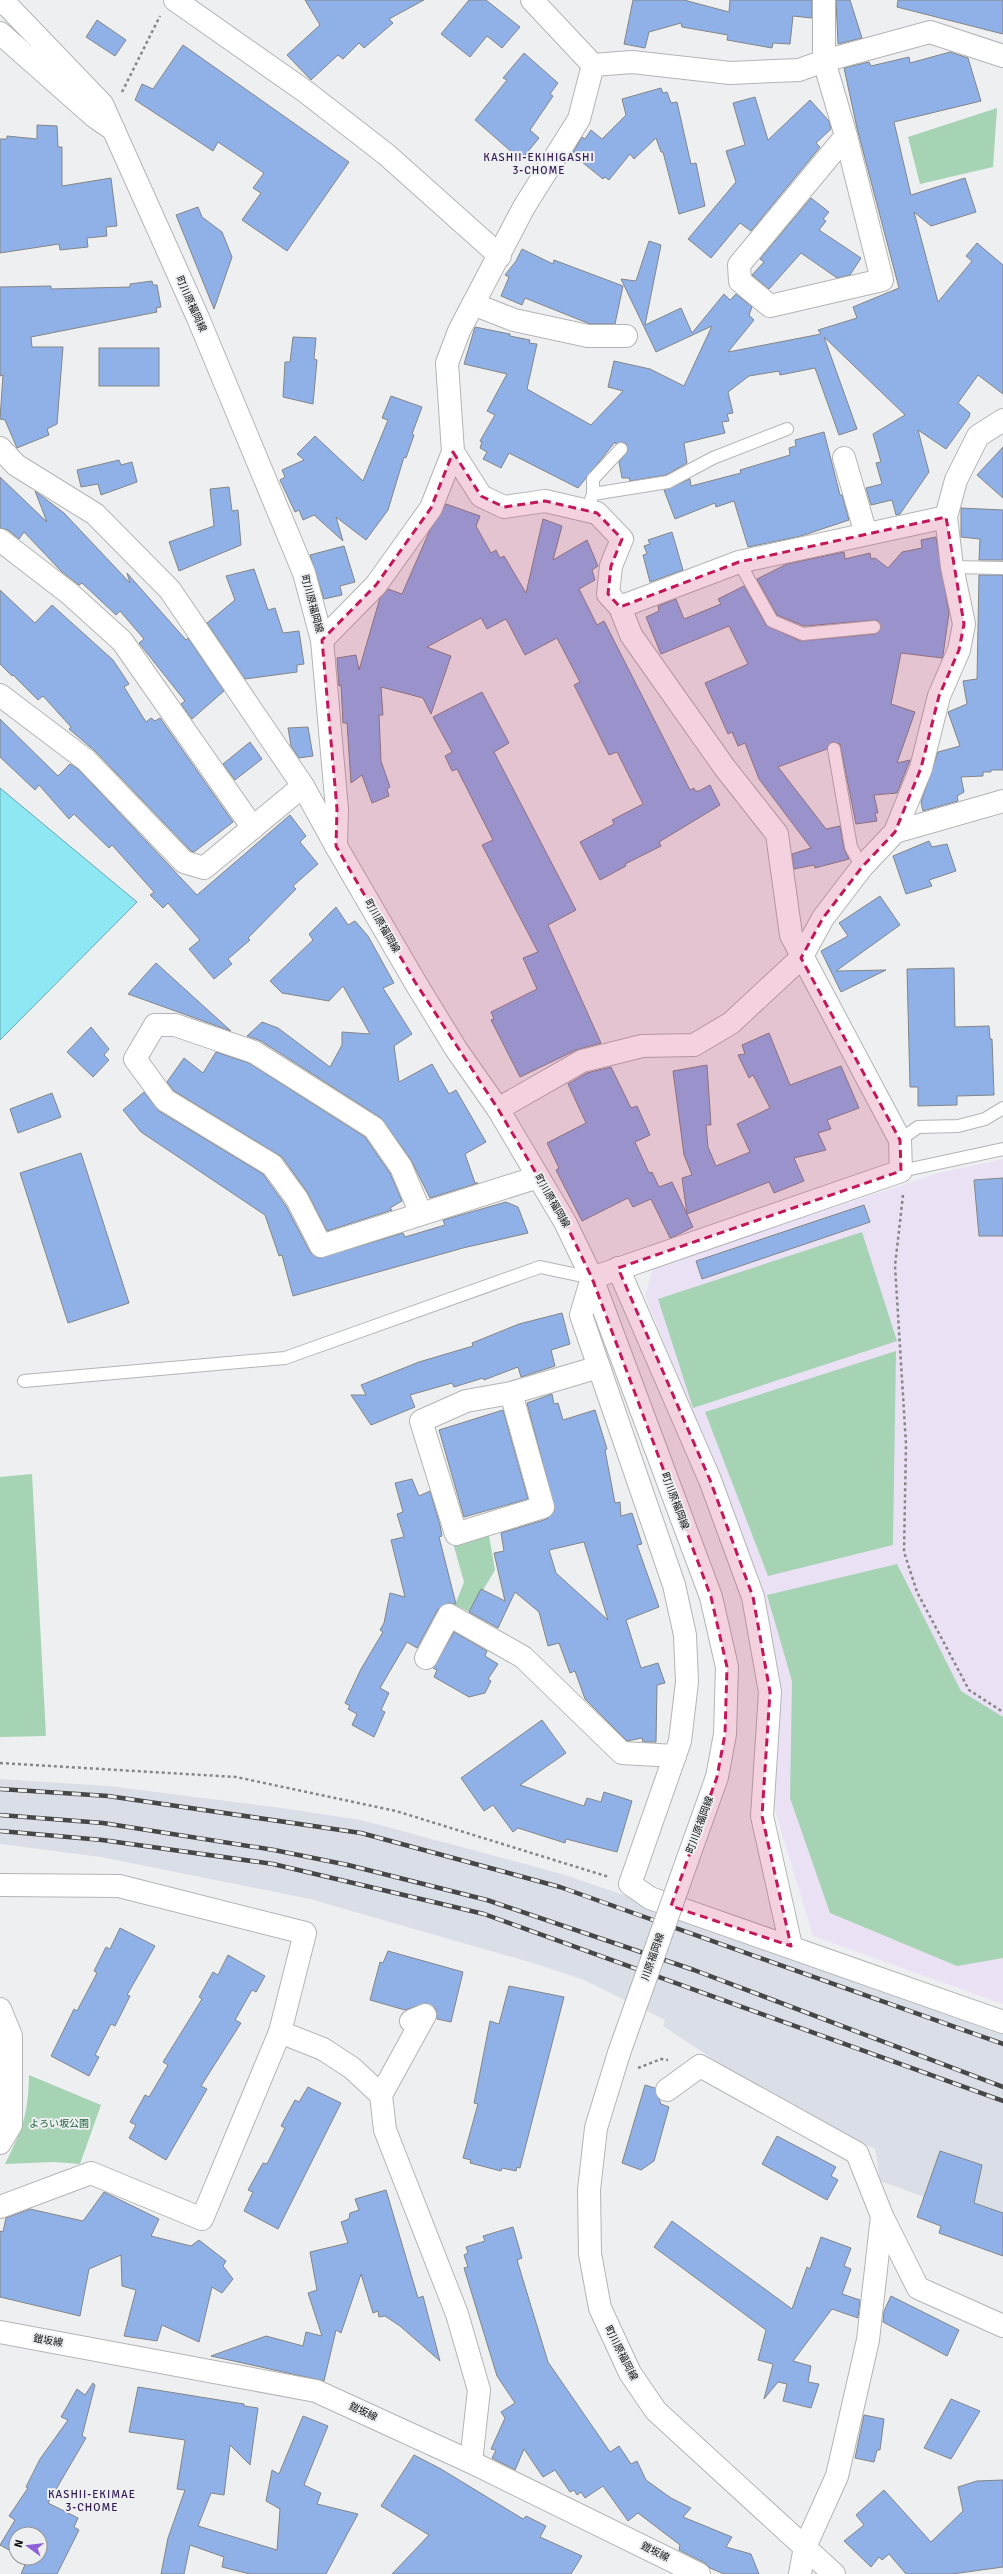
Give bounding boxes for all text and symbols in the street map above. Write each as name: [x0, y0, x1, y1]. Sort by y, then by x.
district label: KASHII-EKIHIGASHI 3-CHOME: [483, 151, 595, 177]
street label: 町川原福岡線: [173, 274, 209, 334]
street label: 町川原福岡線: [298, 573, 326, 635]
street label: 町川原福岡線: [362, 897, 402, 955]
street label: 町川原福岡線: [532, 1172, 572, 1230]
street label: 町川原福岡線: [659, 1471, 691, 1531]
street label: 町川原福岡線: [684, 1795, 716, 1855]
street label: 川原福岡線: [639, 1931, 667, 1983]
park label: よろい坂公園: [29, 2118, 89, 2130]
street label: 町川原福岡線: [602, 2324, 640, 2382]
street label: 鎧坂線: [32, 2332, 64, 2350]
street label: 鎧坂線: [347, 2400, 379, 2424]
district label: KASHII-EKIMAE 3-CHOME: [48, 2488, 136, 2514]
north arrow: [8, 2526, 48, 2566]
text: N: [12, 2538, 26, 2549]
street label: 鎧坂線: [639, 2540, 671, 2564]

